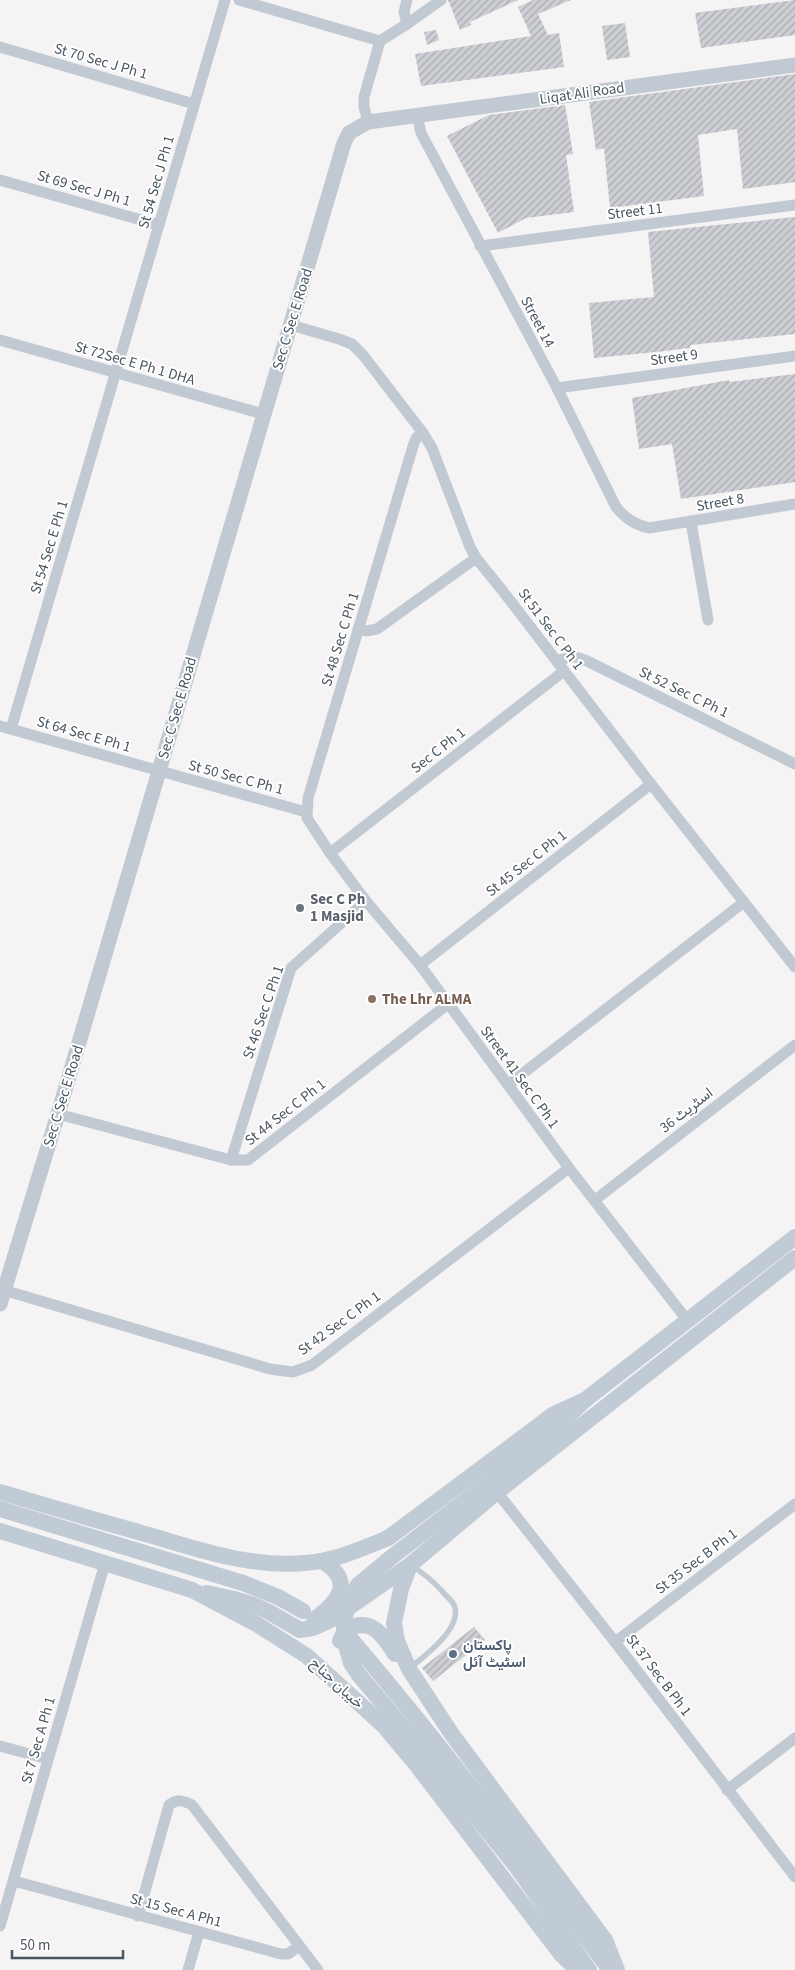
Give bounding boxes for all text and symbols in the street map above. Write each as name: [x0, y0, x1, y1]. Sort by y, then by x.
street label: St 70 Sec J Ph 1: [52, 38, 150, 85]
street label: Liqat Ali Road: [538, 77, 626, 110]
street label: St 54 Sec J Ph 1: [133, 133, 180, 231]
street label: St 69 Sec J Ph 1: [35, 165, 133, 212]
street label: Street 11: [606, 198, 664, 225]
street label: Sec C Sec E Road: [267, 266, 318, 373]
street label: Street 14: [515, 293, 560, 352]
street label: St 72Sec E Ph 1 DHA: [72, 336, 198, 391]
street label: Street 9: [649, 344, 699, 371]
street label: Street 8: [695, 488, 746, 517]
street label: St 54 Sec E Ph 1: [25, 498, 74, 597]
street label: St 51 Sec C Ph 1: [513, 584, 588, 675]
street label: St 48 Sec C Ph 1: [316, 589, 365, 689]
street label: Sec C Sec E Road: [153, 655, 202, 762]
street label: St 52 Sec C Ph 1: [635, 662, 732, 723]
street label: St 64 Sec E Ph 1: [34, 711, 133, 758]
street label: Sec C Ph 1: [407, 722, 470, 778]
street label: St 50 Sec C Ph 1: [186, 755, 286, 800]
street label: St 45 Sec C Ph 1: [481, 825, 571, 902]
place label: Sec C Ph 1 Masjid: [310, 889, 365, 927]
marker: Sec C Ph 1 Masjid: [294, 902, 306, 914]
street label: St 46 Sec C Ph 1: [238, 963, 289, 1062]
place label: The Lhr ALMA: [382, 989, 472, 1010]
marker: The Lhr ALMA: [366, 993, 378, 1005]
street label: Street 41 Sec C Ph 1: [475, 1022, 564, 1133]
street label: Sec C Sec E Road: [38, 1043, 89, 1150]
street label: St 44 Sec C Ph 1: [240, 1074, 330, 1151]
street label: اسٹریٹ 36: [655, 1083, 717, 1138]
street label: St 42 Sec C Ph 1: [294, 1286, 385, 1361]
street label: St 35 Sec B Ph 1: [651, 1524, 742, 1599]
street label: St 37 Sec B Ph 1: [621, 1630, 696, 1721]
place label: پاکستان اسٹیٹ آئل: [463, 1635, 526, 1673]
marker: پاکستان اسٹیٹ آئل: [447, 1648, 459, 1660]
street label: خیبان جناح: [305, 1653, 368, 1714]
street label: St 7 Sec A Ph 1: [16, 1694, 61, 1786]
street label: St 15 Sec A Ph1: [128, 1888, 224, 1933]
scale bar: [12, 1928, 124, 1960]
text: 50 m: [20, 1935, 50, 1956]

